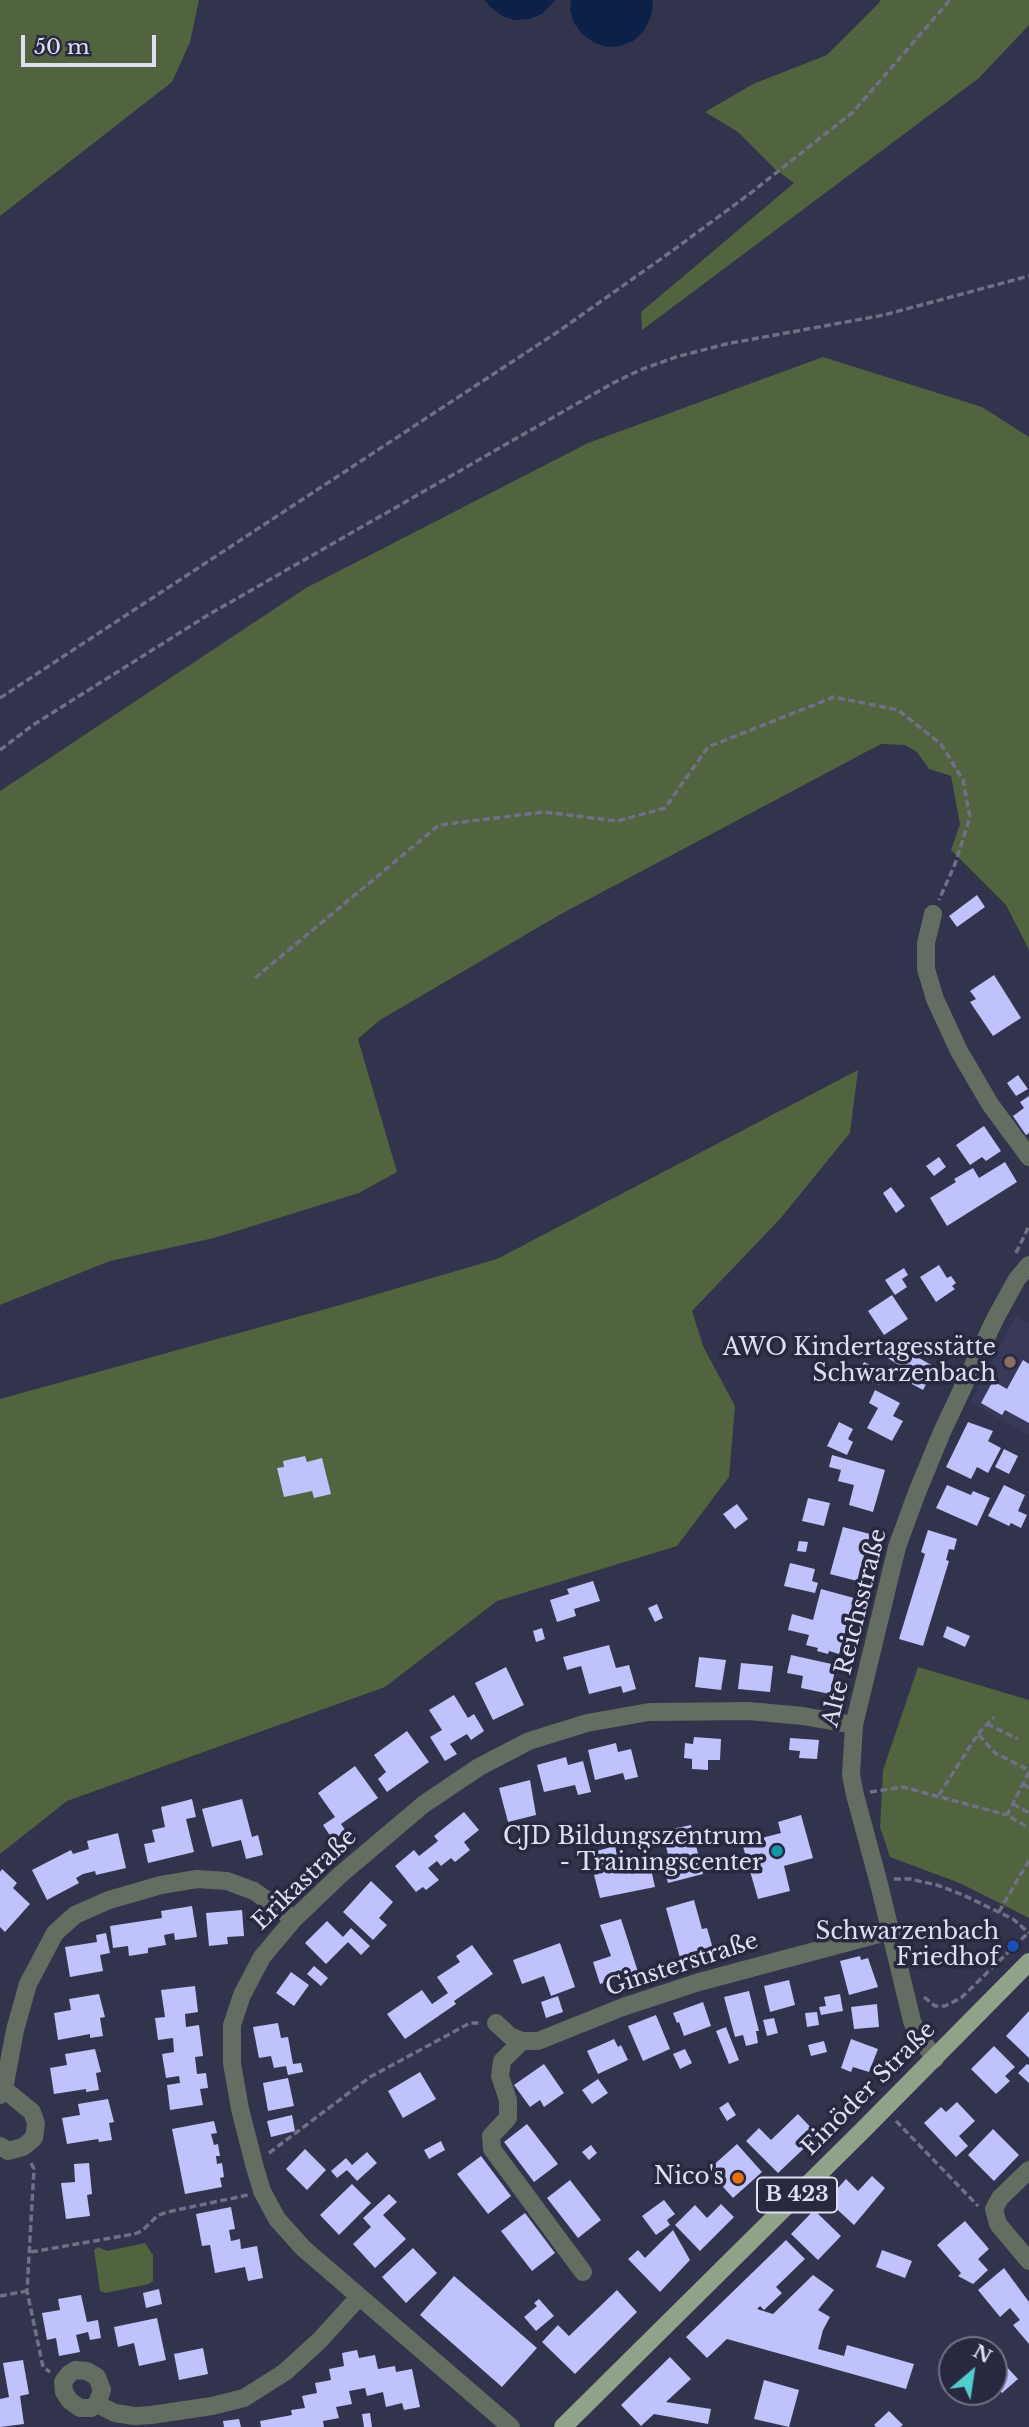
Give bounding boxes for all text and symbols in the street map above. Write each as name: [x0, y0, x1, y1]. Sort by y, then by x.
scale bar: [24, 21, 159, 65]
text: 50 m: [34, 34, 89, 60]
place label: AWO Kindertagesstätte Schwarzenbach: [723, 1335, 996, 1389]
marker: AWO Kindertagesstätte Schwarzenbach: [1002, 1354, 1018, 1370]
street label: Alte Reichsstraße: [817, 1526, 893, 1730]
street label: Erikastraße: [247, 1823, 363, 1937]
place label: CJD Bildungszentrum - Trainingscenter: [503, 1824, 763, 1878]
marker: CJD Bildungszentrum - Trainingscenter: [769, 1843, 785, 1859]
place label: Schwarzenbach Friedhof: [816, 1919, 999, 1973]
street label: Ginsterstraße: [602, 1927, 762, 2003]
marker: Schwarzenbach Friedhof: [1005, 1938, 1021, 1954]
street label: Einöder Straße: [796, 2016, 942, 2162]
place label: Nico's: [654, 2164, 724, 2192]
marker: Nico's: [730, 2170, 746, 2186]
road number: B 423: [757, 2178, 837, 2212]
north arrow: [938, 2336, 1008, 2406]
text: N: [969, 2340, 996, 2368]

